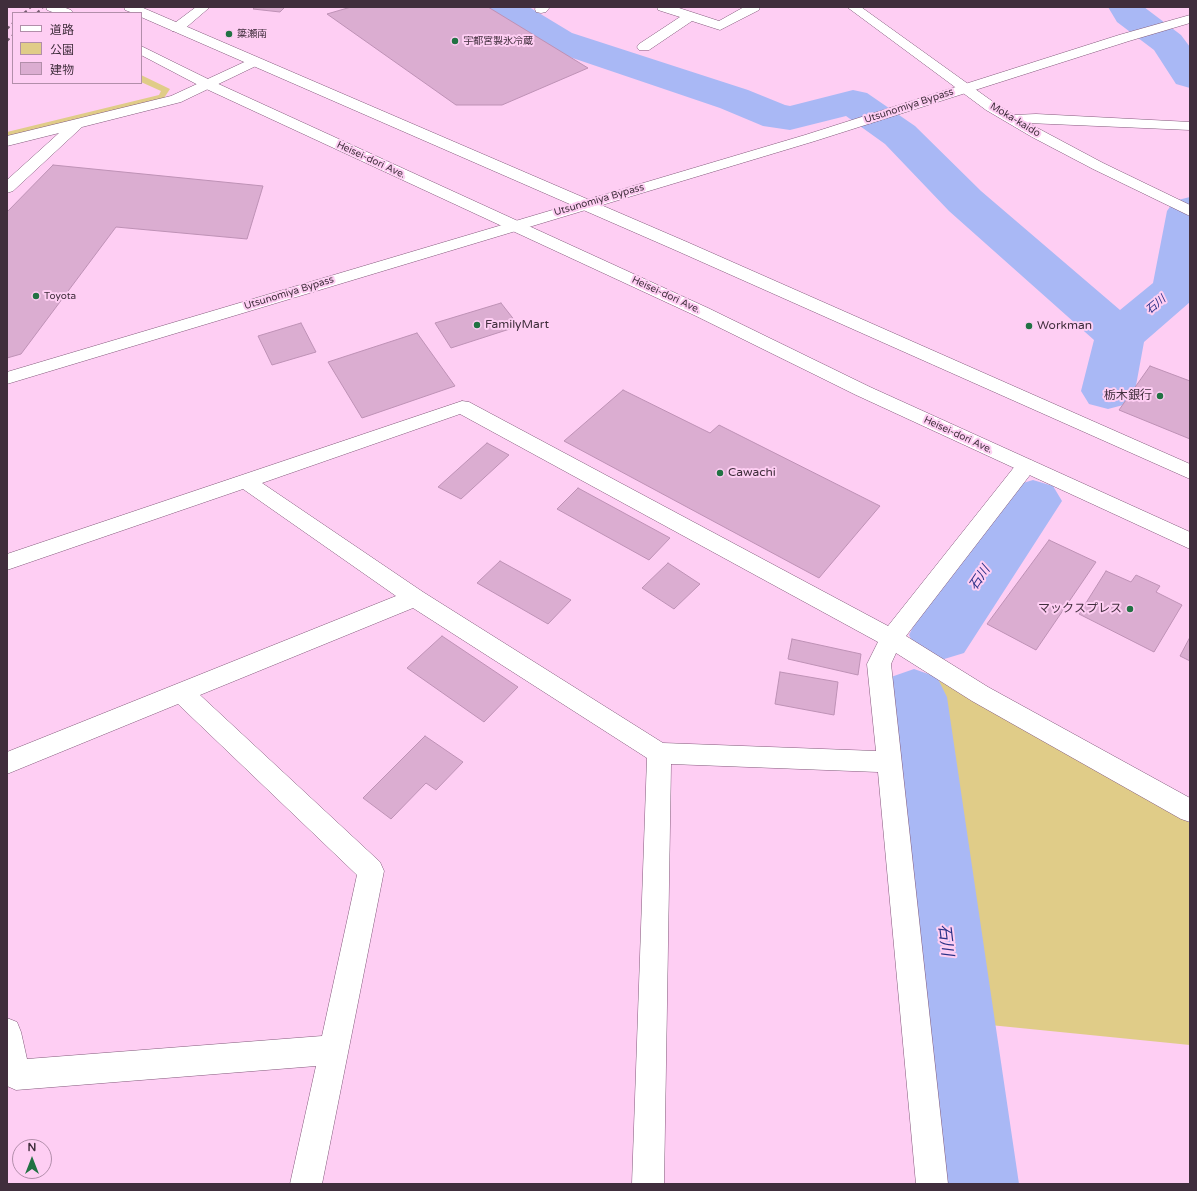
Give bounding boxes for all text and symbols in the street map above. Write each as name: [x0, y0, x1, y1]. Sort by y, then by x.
legend: [12, 12, 142, 84]
text: 道路: [50, 23, 74, 37]
place label: 簗瀬南: [237, 28, 267, 40]
marker: 簗瀬南: [224, 29, 234, 39]
place label: 宇都宮製氷冷蔵: [463, 35, 533, 47]
marker: 宇都宮製氷冷蔵: [450, 36, 460, 46]
text: 公園: [50, 43, 74, 57]
text: 建物: [50, 63, 74, 77]
street label: Utsunomiya Bypass: [863, 86, 955, 126]
street label: Moka-kaido: [988, 100, 1042, 140]
street label: Heisei-dori Ave.: [335, 139, 407, 181]
street label: Utsunomiya Bypass: [553, 181, 645, 219]
street label: Utsunomiya Bypass: [243, 274, 335, 312]
street label: Heisei-dori Ave.: [630, 274, 702, 316]
place label: Toyota: [44, 290, 76, 302]
marker: Toyota: [31, 291, 41, 301]
water label: 石川: [1143, 293, 1169, 317]
place label: FamilyMart: [485, 318, 549, 332]
place label: Workman: [1037, 319, 1092, 333]
marker: FamilyMart: [472, 320, 482, 330]
marker: Workman: [1024, 321, 1034, 331]
place label: 栃木銀行: [1104, 389, 1152, 403]
marker: 栃木銀行: [1155, 391, 1165, 401]
street label: Heisei-dori Ave.: [922, 414, 994, 456]
place label: Cawachi: [728, 466, 776, 480]
marker: Cawachi: [715, 468, 725, 478]
water label: 石川: [966, 563, 994, 593]
place label: マックスプレス: [1038, 602, 1122, 616]
marker: マックスプレス: [1125, 604, 1135, 614]
water label: 石川: [934, 923, 956, 957]
north arrow: [12, 1139, 52, 1179]
text: N: [28, 1141, 36, 1154]

